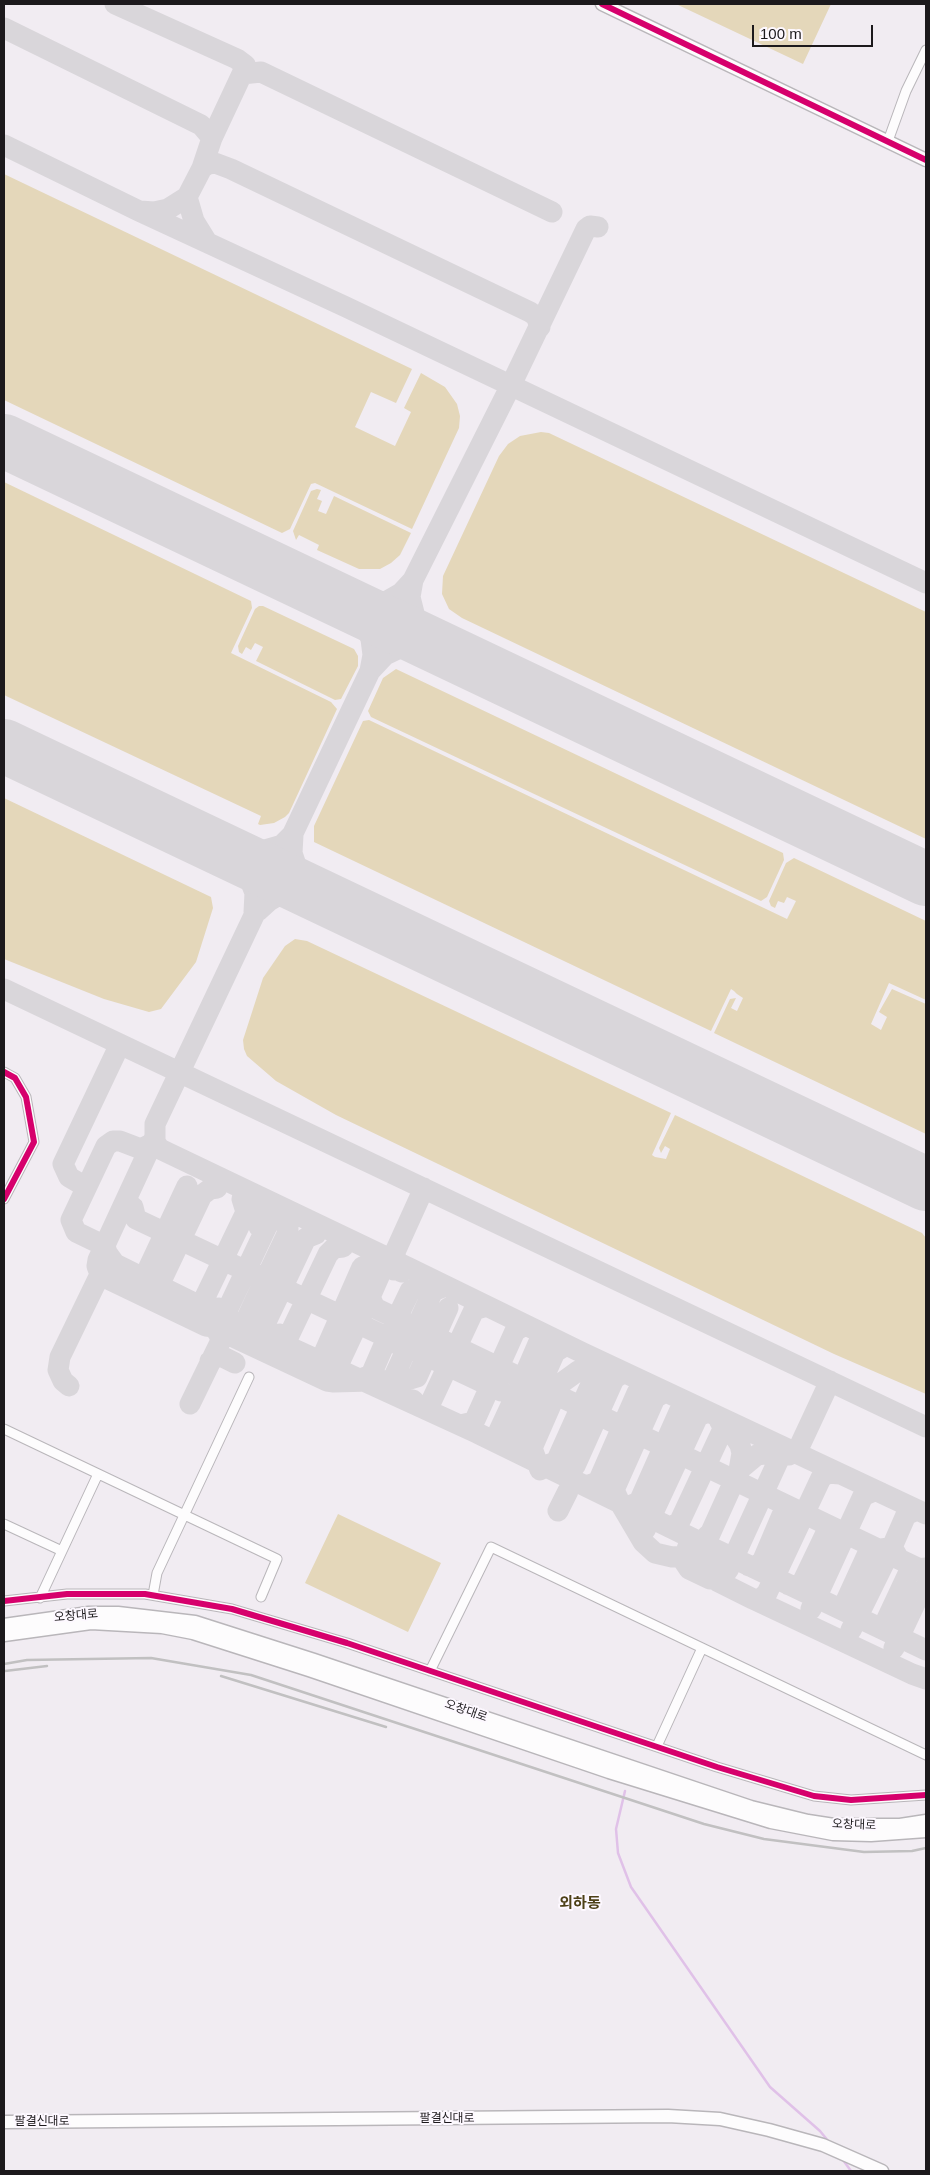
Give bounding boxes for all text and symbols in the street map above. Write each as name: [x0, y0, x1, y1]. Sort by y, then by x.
scale bar: [755, 15, 876, 47]
text: 100 m: [760, 25, 802, 42]
street label: 오창대로: [53, 1607, 99, 1625]
street label: 오창대로: [443, 1697, 489, 1725]
street label: 오창대로: [832, 1817, 876, 1833]
district label: 외하동: [559, 1895, 601, 1913]
street label: 팔결신대로: [419, 2112, 475, 2126]
street label: 팔결신대로: [14, 2115, 70, 2129]

